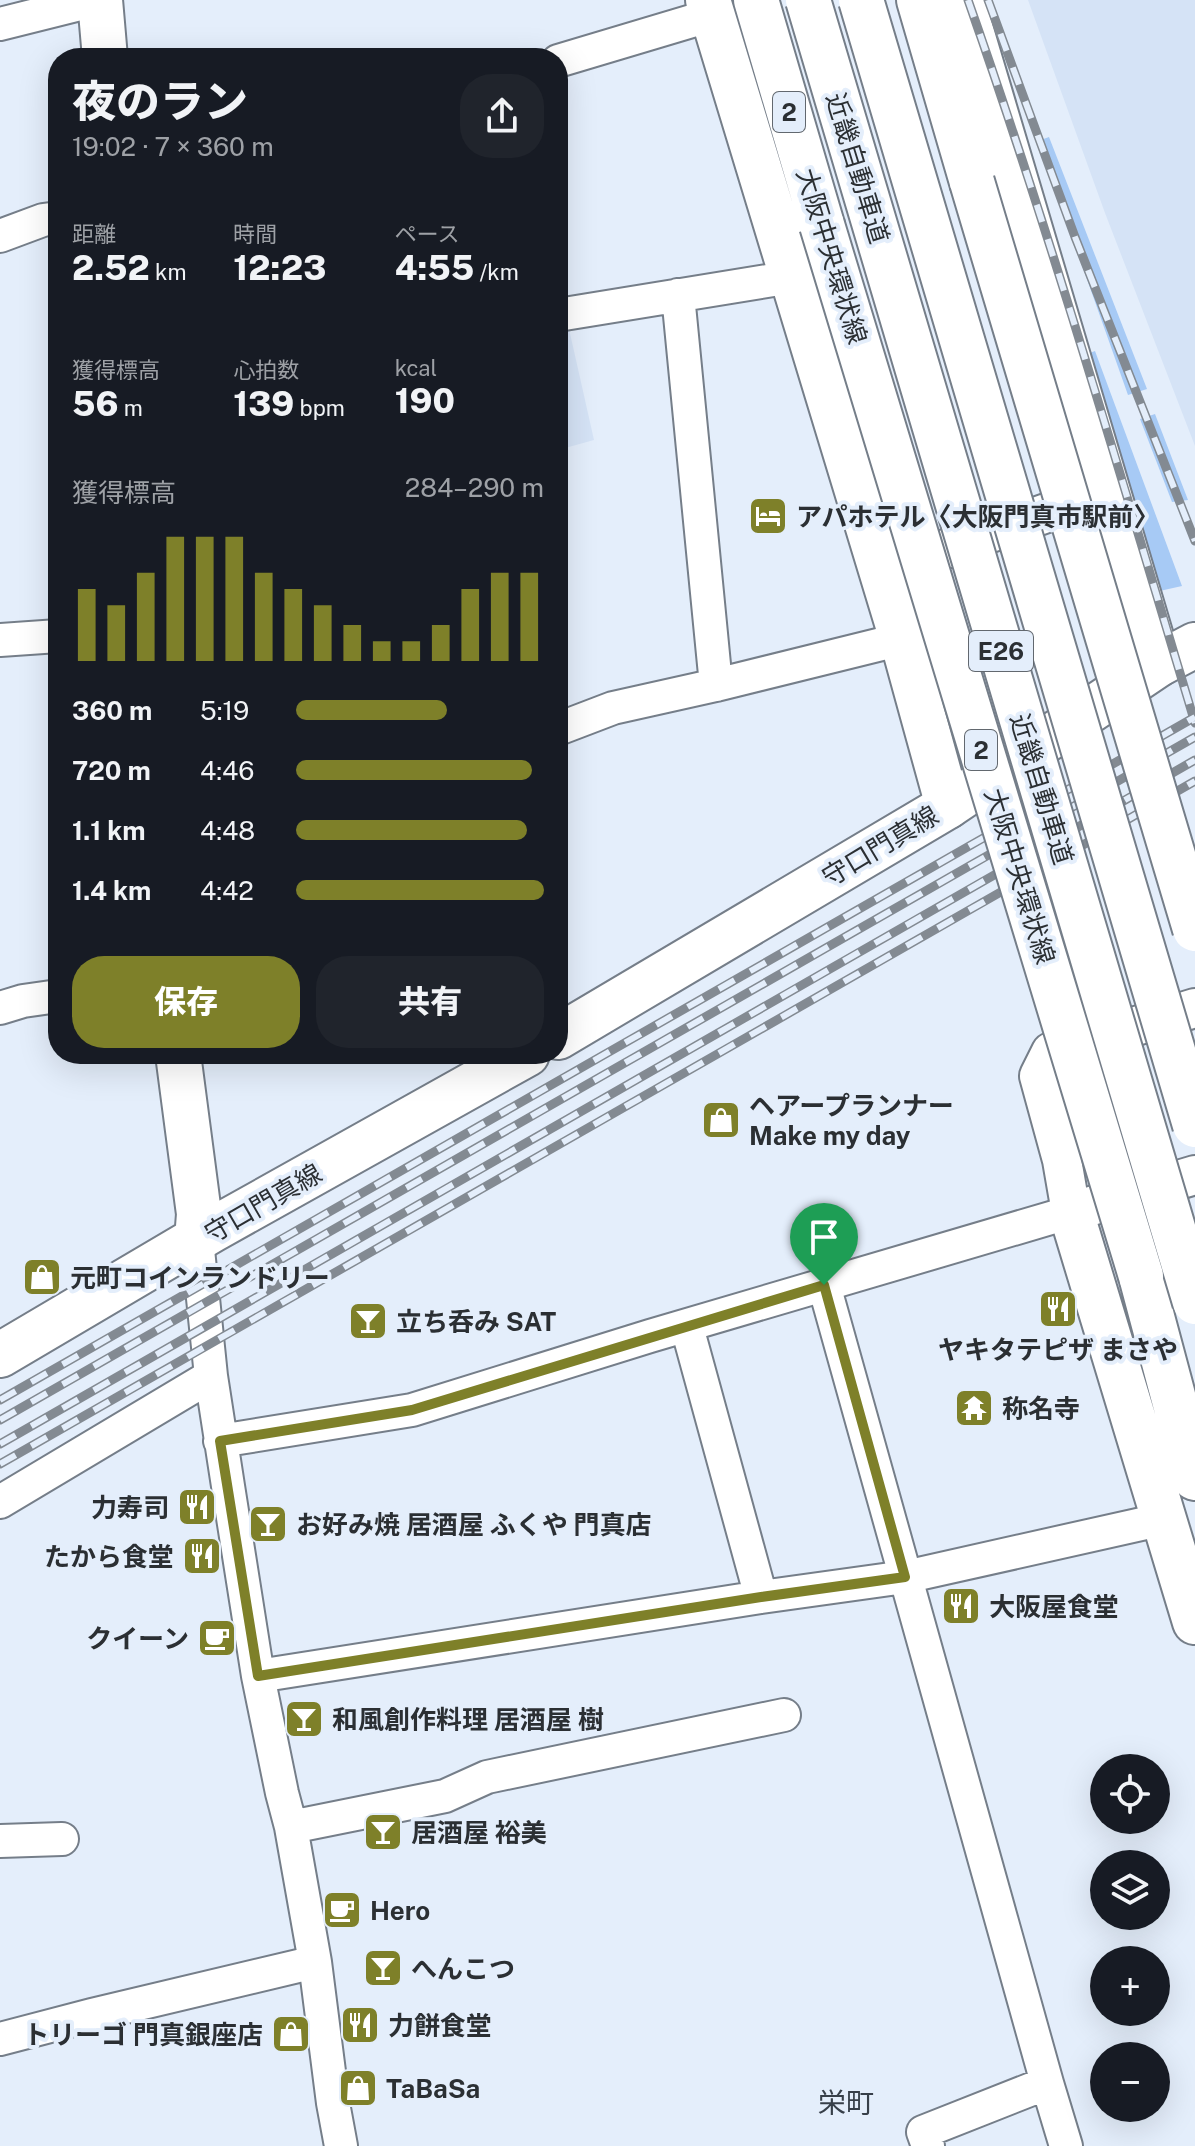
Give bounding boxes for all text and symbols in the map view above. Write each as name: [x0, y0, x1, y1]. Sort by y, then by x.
button: share: [460, 74, 544, 158]
text: 夜のラン: [72, 75, 248, 127]
street label: 近畿自動車道: [820, 89, 896, 247]
road number: 2: [773, 92, 805, 132]
text: 19:02 · 7 × 360 m: [72, 131, 274, 162]
street label: 大阪中央環状線: [791, 164, 873, 348]
text: 距離: [72, 221, 116, 247]
text: 時間: [233, 221, 277, 247]
text: ペース: [395, 221, 460, 247]
text: 2.52: [72, 248, 150, 288]
text: 12:23: [233, 248, 326, 288]
text: 4:55: [395, 248, 474, 288]
text: km: [150, 259, 186, 285]
text: /km: [474, 259, 519, 285]
text: kcal: [395, 355, 437, 381]
text: 獲得標高: [72, 357, 160, 383]
text: 心拍数: [233, 357, 299, 383]
text: 190: [395, 381, 455, 421]
text: 56: [72, 384, 119, 424]
text: 139: [233, 384, 294, 424]
text: m: [119, 395, 143, 421]
text: bpm: [294, 395, 345, 421]
text: 284–290 m: [405, 472, 544, 503]
text: 獲得標高: [72, 477, 176, 508]
hotel icon: アパホテル〈大阪門真市駅前〉: [747, 495, 789, 537]
place label: アパホテル〈大阪門真市駅前〉: [796, 501, 1159, 532]
road number: E26: [969, 631, 1033, 671]
text: 360 m: [72, 695, 152, 726]
text: 5:19: [200, 695, 249, 726]
street label: 近畿自動車道: [1004, 710, 1080, 868]
road number: 2: [965, 730, 997, 770]
text: 720 m: [72, 755, 151, 786]
text: 4:46: [200, 755, 255, 786]
street label: 大阪中央環状線: [979, 784, 1061, 968]
street label: 守口門真線: [816, 799, 944, 893]
text: 1.1 km: [72, 815, 145, 846]
text: 4:48: [200, 815, 255, 846]
text: 1.4 km: [72, 875, 151, 906]
text: 4:42: [200, 875, 254, 906]
button: 保存: [72, 956, 300, 1048]
button: 共有: [316, 956, 544, 1048]
place label: ヘアープランナー Make my day: [749, 1090, 954, 1151]
shop icon: ヘアープランナー Make my day: [700, 1099, 742, 1141]
street label: 守口門真線: [199, 1157, 327, 1249]
pin: [790, 1203, 858, 1285]
icon: arrive: [802, 1215, 846, 1259]
shop icon: 元町コインランドリー: [21, 1256, 63, 1298]
place label: 元町コインランドリー: [70, 1262, 330, 1293]
restaurant icon: ヤキタテピザ まさや: [1037, 1288, 1079, 1330]
bar icon: 立ち呑み SAT: [347, 1300, 389, 1342]
place label: 立ち呑み SAT: [396, 1306, 556, 1337]
place label: ヤキタテピザ まさや: [938, 1334, 1178, 1365]
temple icon: 称名寺: [953, 1387, 995, 1429]
place label: 称名寺: [1002, 1393, 1080, 1424]
restaurant icon: 力寿司: [176, 1486, 218, 1528]
place label: 力寿司: [91, 1492, 169, 1523]
bar icon: お好み焼 居酒屋 ふくや 門真店: [247, 1503, 289, 1545]
place label: お好み焼 居酒屋 ふくや 門真店: [296, 1509, 652, 1540]
restaurant icon: たから食堂: [181, 1535, 223, 1577]
place label: たから食堂: [44, 1541, 174, 1572]
restaurant icon: 大阪屋食堂: [940, 1585, 982, 1627]
place label: 大阪屋食堂: [989, 1591, 1119, 1622]
cafe icon: クイーン: [196, 1617, 238, 1659]
place label: クイーン: [86, 1623, 189, 1654]
bar icon: 和風創作料理 居酒屋 樹: [283, 1698, 325, 1740]
place label: 和風創作料理 居酒屋 樹: [332, 1704, 604, 1735]
map controls: [1090, 1754, 1170, 2122]
button: locate: [1090, 1754, 1170, 1834]
bar icon: 居酒屋 裕美: [362, 1811, 404, 1853]
place label: 居酒屋 裕美: [411, 1817, 547, 1848]
button: layers: [1090, 1850, 1170, 1930]
cafe icon: Hero: [321, 1889, 363, 1931]
place label: Hero: [370, 1895, 430, 1926]
button: +: [1090, 1946, 1170, 2026]
bar icon: へんこつ: [362, 1947, 404, 1989]
place label: へんこつ: [411, 1953, 515, 1984]
restaurant icon: 力餅食堂: [339, 2004, 381, 2046]
place label: 力餅食堂: [388, 2010, 492, 2041]
shop icon: トリーゴ 門真銀座店: [270, 2013, 312, 2055]
place label: トリーゴ 門真銀座店: [23, 2019, 263, 2050]
button: −: [1090, 2042, 1170, 2122]
shop icon: TaBaSa: [337, 2067, 379, 2109]
place label: TaBaSa: [386, 2073, 480, 2104]
district label: 栄町: [818, 2086, 874, 2119]

